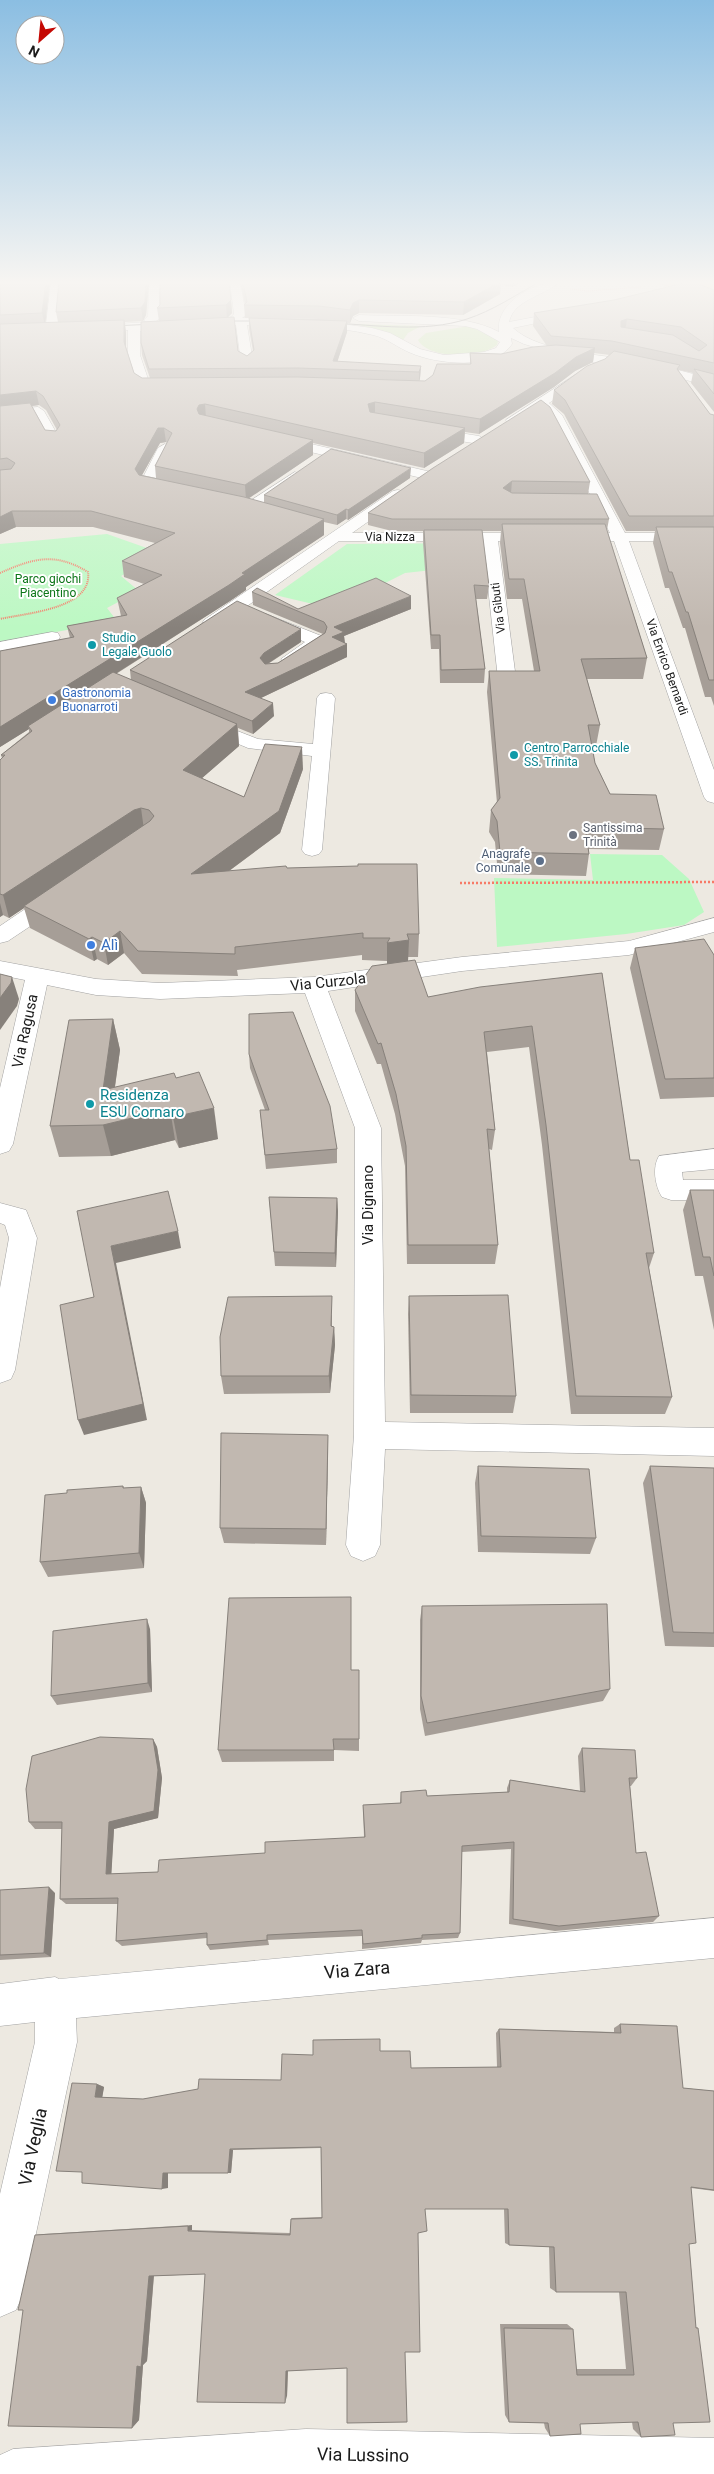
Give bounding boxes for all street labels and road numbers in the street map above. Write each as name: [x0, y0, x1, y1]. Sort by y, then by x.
street label: Via Nizza: [365, 530, 415, 544]
street label: Via Gibuti: [488, 582, 508, 634]
street label: Via Enrico Bernardi: [643, 617, 691, 717]
street label: Via Curzola: [289, 969, 367, 995]
street label: Via Ragusa: [8, 992, 42, 1070]
street label: Via Dignano: [359, 1165, 377, 1245]
street label: Via Zara: [323, 1956, 391, 1983]
street label: Via Veglia: [14, 2106, 51, 2188]
street label: Via Lussino: [317, 2443, 409, 2466]

